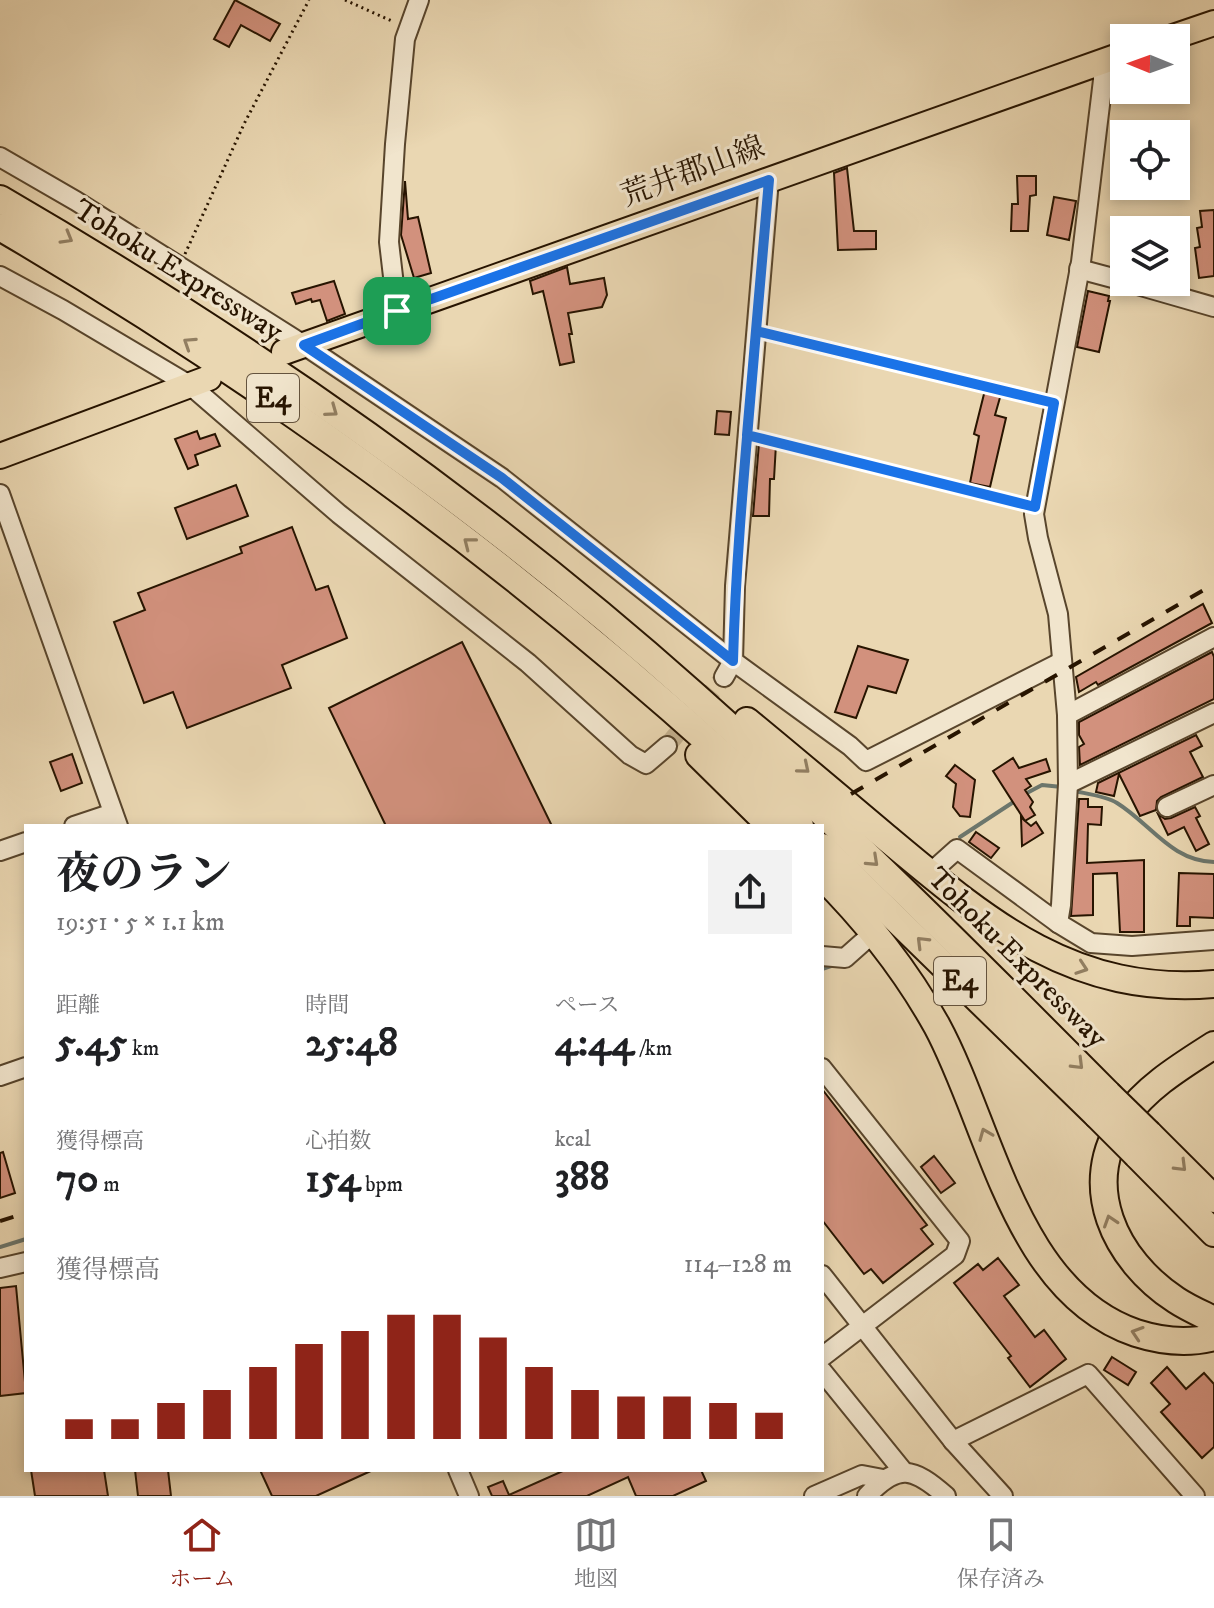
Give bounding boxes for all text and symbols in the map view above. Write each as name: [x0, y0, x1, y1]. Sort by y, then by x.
north arrow: [1110, 24, 1190, 104]
map controls: [1110, 24, 1190, 296]
button: locate: [1110, 120, 1190, 200]
street label: 荒井郡山線: [616, 129, 770, 215]
street label: Tohoku Expressway: [66, 192, 290, 351]
button: layers: [1110, 216, 1190, 296]
one-way arrow: [58, 228, 73, 244]
pin: [363, 277, 431, 345]
icon: arrive: [375, 289, 419, 333]
one-way arrow: [183, 338, 198, 353]
road number: E4: [247, 374, 299, 422]
one-way arrow: [323, 401, 338, 415]
one-way arrow: [463, 538, 478, 552]
one-way arrow: [795, 759, 810, 773]
text: 夜のラン: [56, 848, 232, 903]
button: share: [708, 850, 792, 934]
one-way arrow: [864, 851, 879, 865]
street label: Tohoku Expressway: [919, 860, 1116, 1057]
text: 19:51 · 5 × 1.1 km: [56, 906, 225, 939]
one-way arrow: [917, 937, 931, 952]
road number: E4: [934, 957, 986, 1005]
one-way arrow: [1074, 958, 1088, 975]
text: 距離: [56, 992, 100, 1019]
text: 時間: [305, 992, 349, 1019]
text: ペース: [555, 992, 620, 1019]
text: 5.45: [56, 1019, 127, 1069]
text: 25:48: [305, 1019, 398, 1069]
text: 4:44: [555, 1019, 634, 1069]
text: km: [127, 1035, 159, 1062]
text: /km: [634, 1035, 672, 1062]
one-way arrow: [1069, 1054, 1083, 1069]
text: kcal: [555, 1126, 591, 1153]
text: 獲得標高: [56, 1128, 144, 1155]
text: 心拍数: [305, 1128, 371, 1155]
one-way arrow: [978, 1128, 994, 1142]
text: 388: [555, 1153, 610, 1203]
text: 70: [56, 1155, 99, 1205]
text: 154: [305, 1155, 361, 1205]
one-way arrow: [1172, 1157, 1187, 1171]
text: m: [99, 1171, 120, 1198]
text: bpm: [361, 1171, 403, 1198]
one-way arrow: [1104, 1215, 1120, 1229]
text: 114–128 m: [684, 1248, 792, 1281]
text: 獲得標高: [56, 1254, 160, 1287]
one-way arrow: [1131, 1326, 1145, 1342]
tab: ホーム: [169, 1513, 235, 1593]
tab: 地図: [574, 1513, 618, 1593]
tab: 保存済み: [957, 1513, 1045, 1593]

